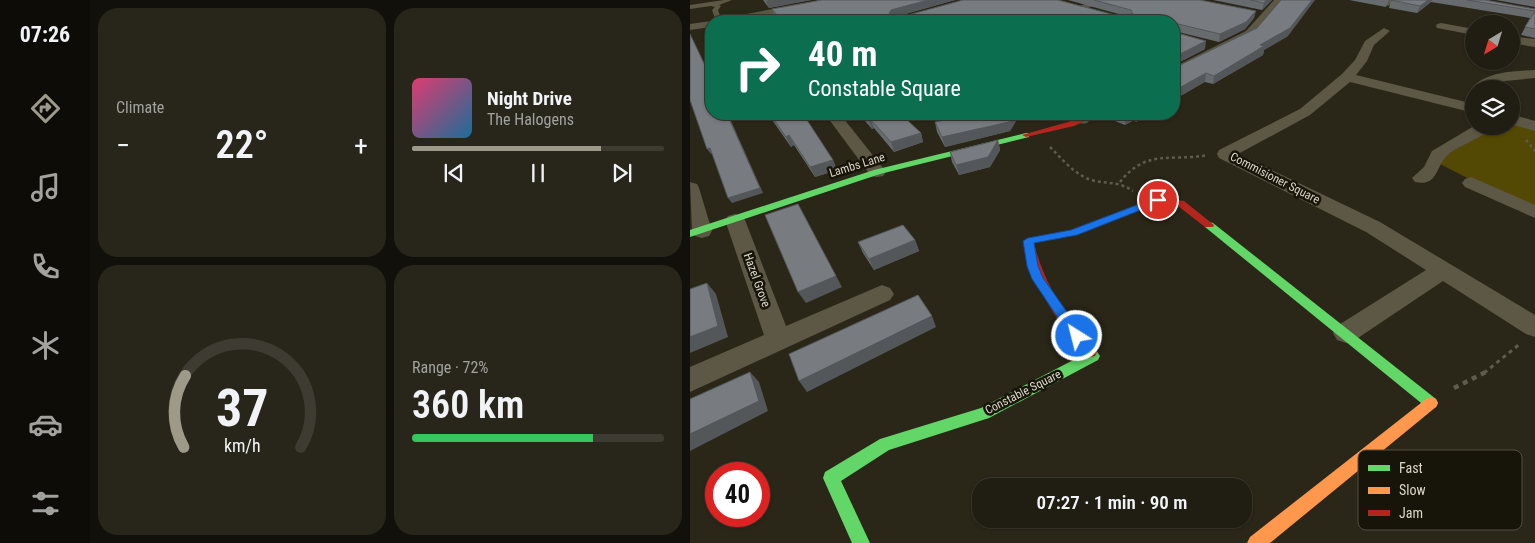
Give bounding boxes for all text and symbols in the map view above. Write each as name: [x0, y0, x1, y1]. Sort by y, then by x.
north arrow: [1465, 15, 1520, 70]
map controls: [1465, 15, 1520, 135]
text: 07:26: [20, 22, 70, 47]
text: 40 m: [808, 34, 877, 75]
icon: right: [725, 35, 790, 100]
text: Constable Square: [808, 76, 961, 101]
button: layers: [1465, 80, 1520, 135]
text: Night Drive: [487, 87, 572, 110]
icon: directions: [28, 91, 63, 126]
text: Climate: [116, 98, 164, 117]
text: The Halogens: [487, 110, 574, 129]
text: 22°: [216, 123, 268, 167]
text: −: [116, 129, 130, 162]
text: +: [354, 129, 368, 162]
street label: Commisioner Square: [1228, 149, 1322, 207]
street label: Lambs Lane: [827, 150, 887, 180]
icon: previous: [440, 159, 468, 187]
icon: pause: [524, 159, 552, 187]
icon: next: [608, 159, 636, 187]
icon: music: [28, 170, 63, 205]
pin: [1137, 179, 1179, 221]
icon: arrive: [1144, 186, 1172, 214]
icon: phone: [28, 249, 63, 284]
street label: Hazel Grove: [741, 251, 773, 309]
position arrow: [1050, 309, 1102, 361]
icon: climate: [28, 328, 63, 363]
text: Range · 72%: [412, 358, 488, 377]
street label: Constable Square: [983, 367, 1064, 417]
text: 37: [216, 378, 268, 439]
text: 360 km: [412, 383, 524, 427]
icon: car: [28, 407, 63, 442]
text: km/h: [224, 435, 260, 456]
legend: [1358, 450, 1522, 530]
text: Fast: [1399, 460, 1423, 476]
speed limit sign: 40: [705, 462, 770, 527]
text: Slow: [1399, 482, 1426, 498]
icon: filters: [28, 486, 63, 521]
text: 07:27 · 1 min · 90 m: [1037, 491, 1187, 514]
text: Jam: [1399, 505, 1423, 521]

